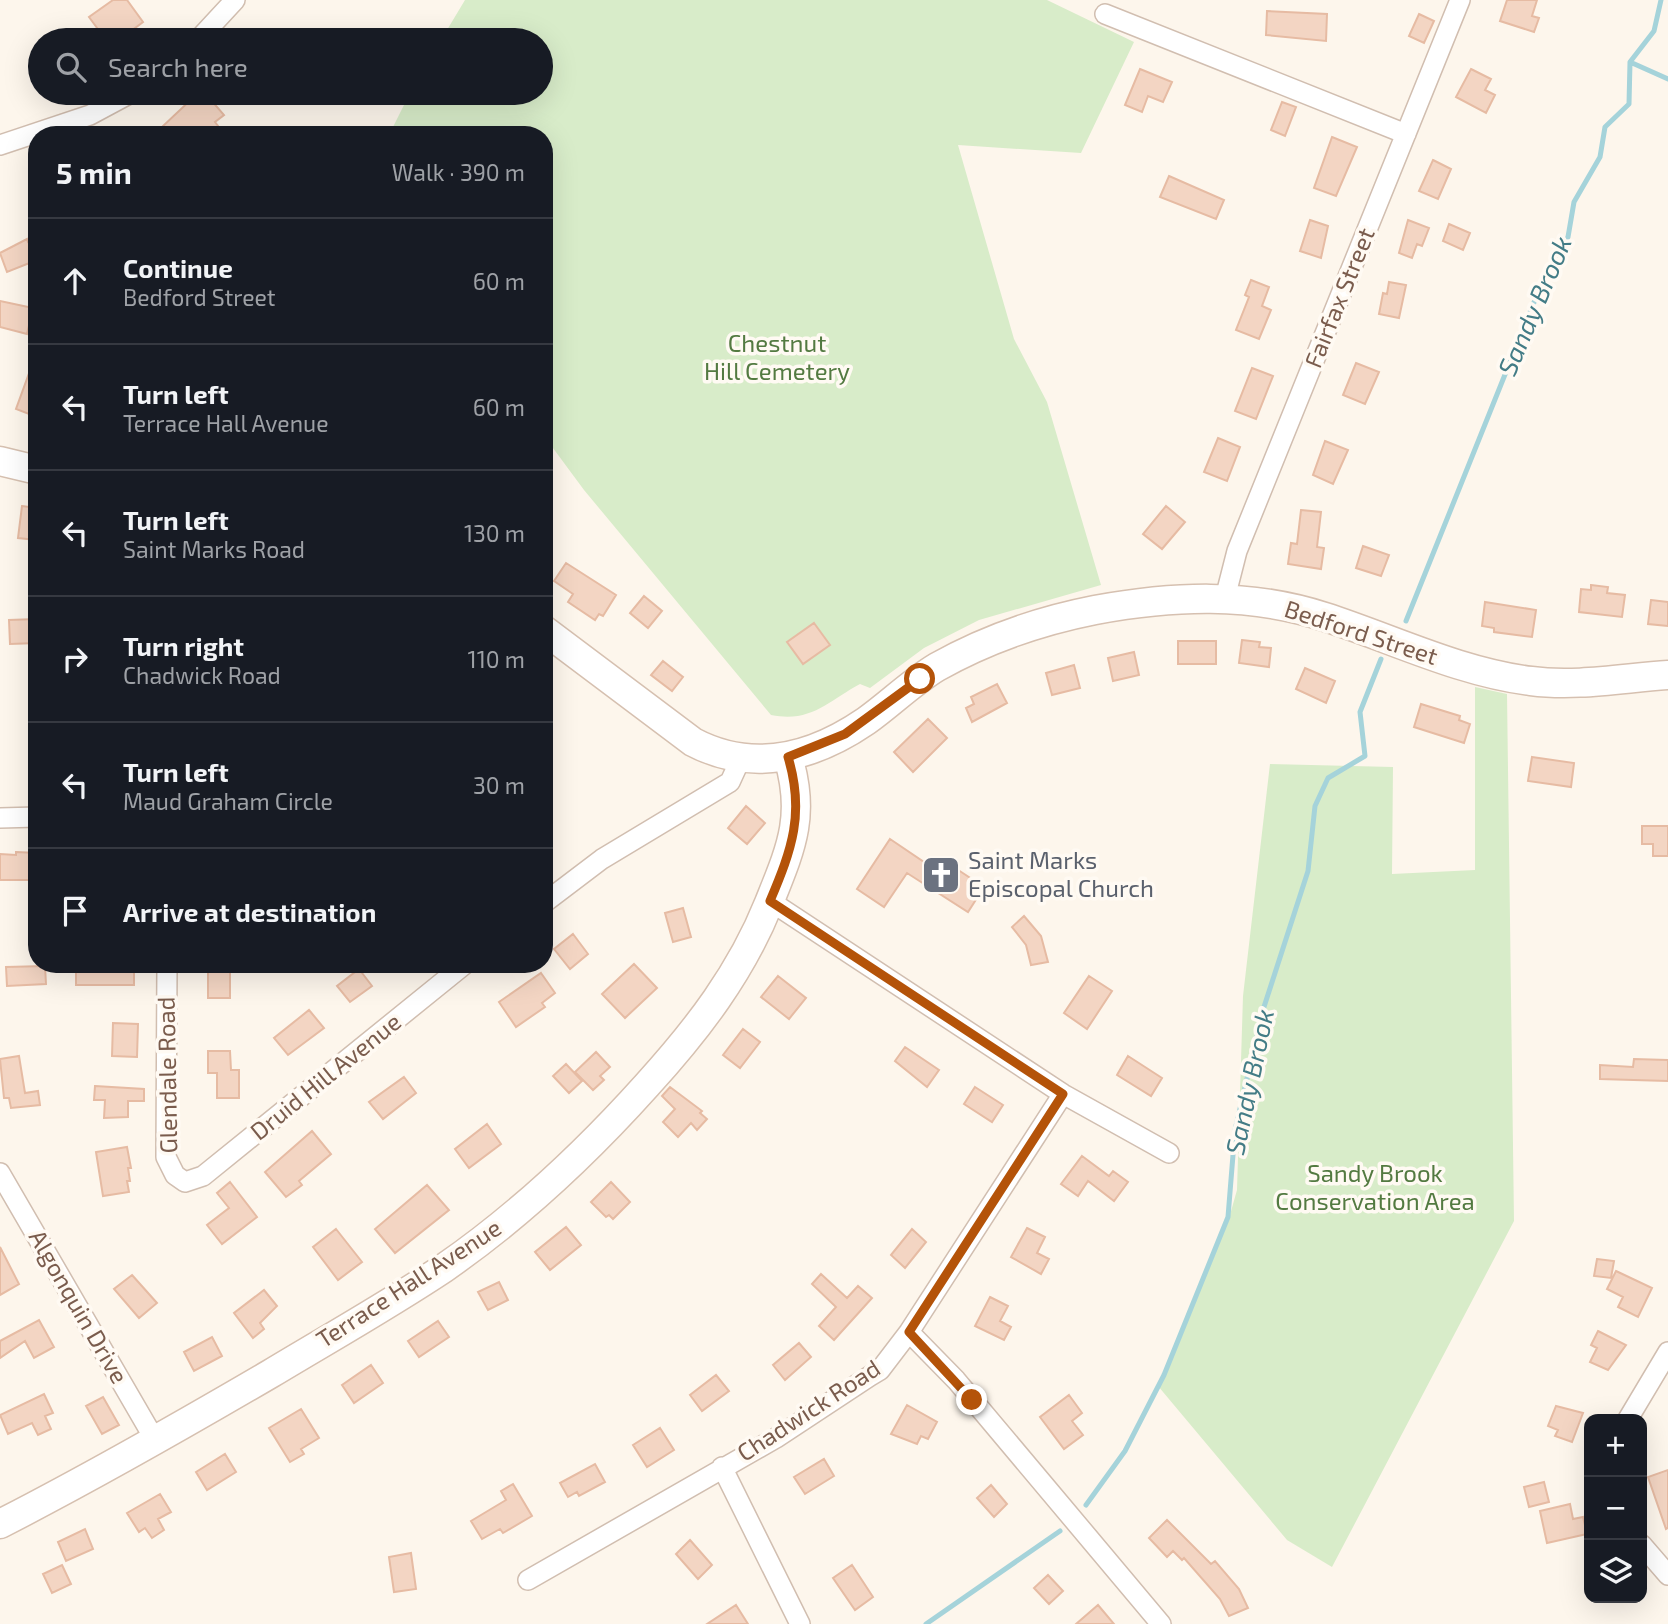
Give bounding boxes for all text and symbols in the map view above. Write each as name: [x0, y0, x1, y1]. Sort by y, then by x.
search box: [28, 28, 553, 105]
icon: search: [52, 48, 90, 86]
text: Search here: [108, 51, 248, 82]
text: 5 min: [56, 154, 132, 190]
text: Walk · 390 m: [392, 158, 525, 186]
street label: Fairfax Street: [1297, 223, 1380, 372]
water label: Sandy Brook: [1490, 231, 1578, 380]
text: Continue: [123, 252, 233, 283]
icon: ahead: [56, 262, 94, 300]
text: 60 m: [473, 267, 525, 295]
text: Bedford Street: [123, 283, 276, 311]
park label: Chestnut Hill Cemetery: [704, 328, 850, 385]
text: Turn left: [123, 378, 229, 409]
icon: left: [56, 388, 94, 426]
text: 60 m: [473, 393, 525, 421]
text: Terrace Hall Avenue: [123, 409, 328, 437]
text: Turn left: [123, 504, 229, 535]
icon: left: [56, 514, 94, 552]
text: 130 m: [464, 519, 525, 547]
text: Saint Marks Road: [123, 535, 305, 563]
street label: Bedford Street: [1281, 593, 1442, 670]
text: Turn right: [123, 630, 244, 661]
icon: right: [56, 640, 94, 678]
text: 110 m: [468, 645, 525, 673]
text: Chadwick Road: [123, 661, 281, 689]
route start: [904, 663, 935, 694]
text: Turn left: [123, 756, 229, 787]
icon: left: [56, 766, 94, 804]
text: 30 m: [473, 771, 525, 799]
text: Maud Graham Circle: [123, 787, 333, 815]
place label: Saint Marks Episcopal Church: [968, 845, 1154, 902]
church icon: Saint Marks Episcopal Church: [920, 854, 962, 896]
icon: arrive: [56, 892, 94, 930]
text: Arrive at destination: [123, 896, 376, 927]
street label: Glendale Road: [151, 996, 182, 1154]
street label: Druid Hill Avenue: [244, 1006, 406, 1145]
water label: Sandy Brook: [1218, 1006, 1280, 1158]
park label: Sandy Brook Conservation Area: [1275, 1158, 1475, 1215]
street label: Terrace Hall Avenue: [310, 1212, 506, 1353]
street label: Algonquin Drive: [24, 1224, 135, 1388]
street label: Chadwick Road: [731, 1353, 885, 1467]
route end: [956, 1384, 987, 1415]
map controls: [1584, 1414, 1647, 1603]
button: +: [1584, 1414, 1647, 1477]
button: −: [1584, 1477, 1647, 1540]
button: layers: [1584, 1540, 1647, 1603]

